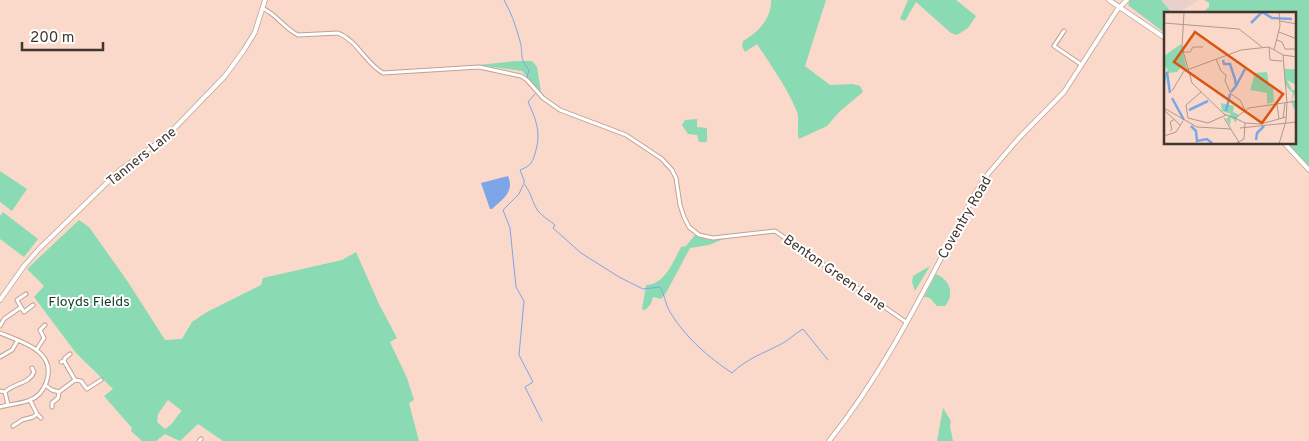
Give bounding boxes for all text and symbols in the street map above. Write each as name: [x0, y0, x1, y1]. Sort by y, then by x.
inset map: [1164, 12, 1296, 145]
scale bar: [22, 20, 104, 52]
text: 200 m: [30, 29, 75, 48]
street label: Tanners Lane: [104, 124, 180, 190]
street label: Coventry Road: [935, 173, 996, 262]
street label: Benton Green Lane: [780, 232, 889, 315]
park label: Floyds Fields: [48, 294, 130, 311]

